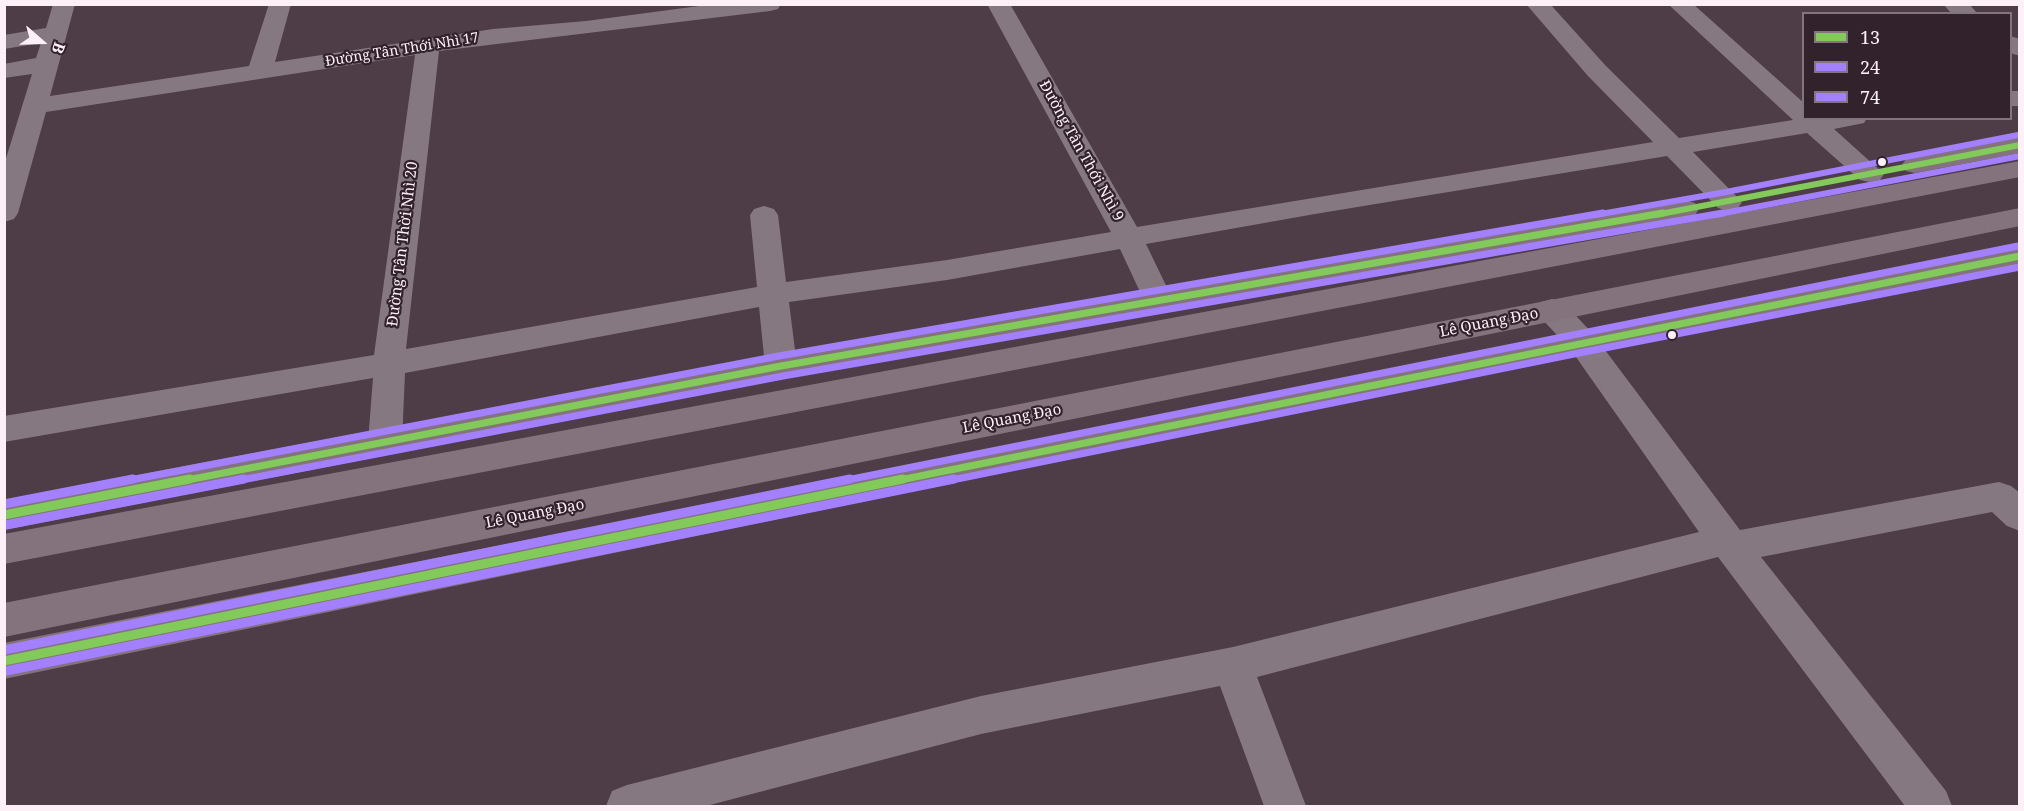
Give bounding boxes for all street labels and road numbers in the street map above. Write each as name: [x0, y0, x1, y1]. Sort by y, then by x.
street label: Đường Tân Thới Nhì 17: [324, 30, 480, 70]
street label: Đường Tân Thới Nhì 9: [1035, 78, 1127, 224]
street label: Đường Tân Thời Nhì 20: [384, 160, 422, 328]
street label: Lê Quang Đạo: [1438, 305, 1540, 341]
street label: Lê Quang Đạo: [961, 401, 1063, 437]
street label: Lê Quang Đạo: [484, 496, 586, 532]

